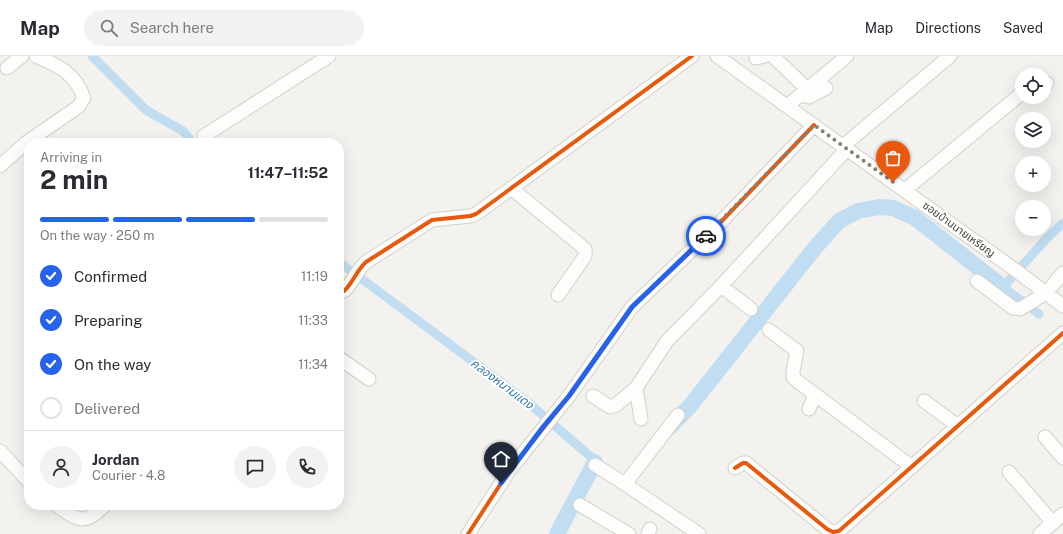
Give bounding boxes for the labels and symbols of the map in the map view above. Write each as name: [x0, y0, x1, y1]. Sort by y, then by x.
pin: [876, 141, 910, 182]
street label: ซอยบ้านนายเหรียญ: [921, 199, 997, 259]
courier: [686, 216, 726, 256]
water label: คลองหนามแดง: [468, 356, 536, 412]
pin: [484, 442, 518, 483]

